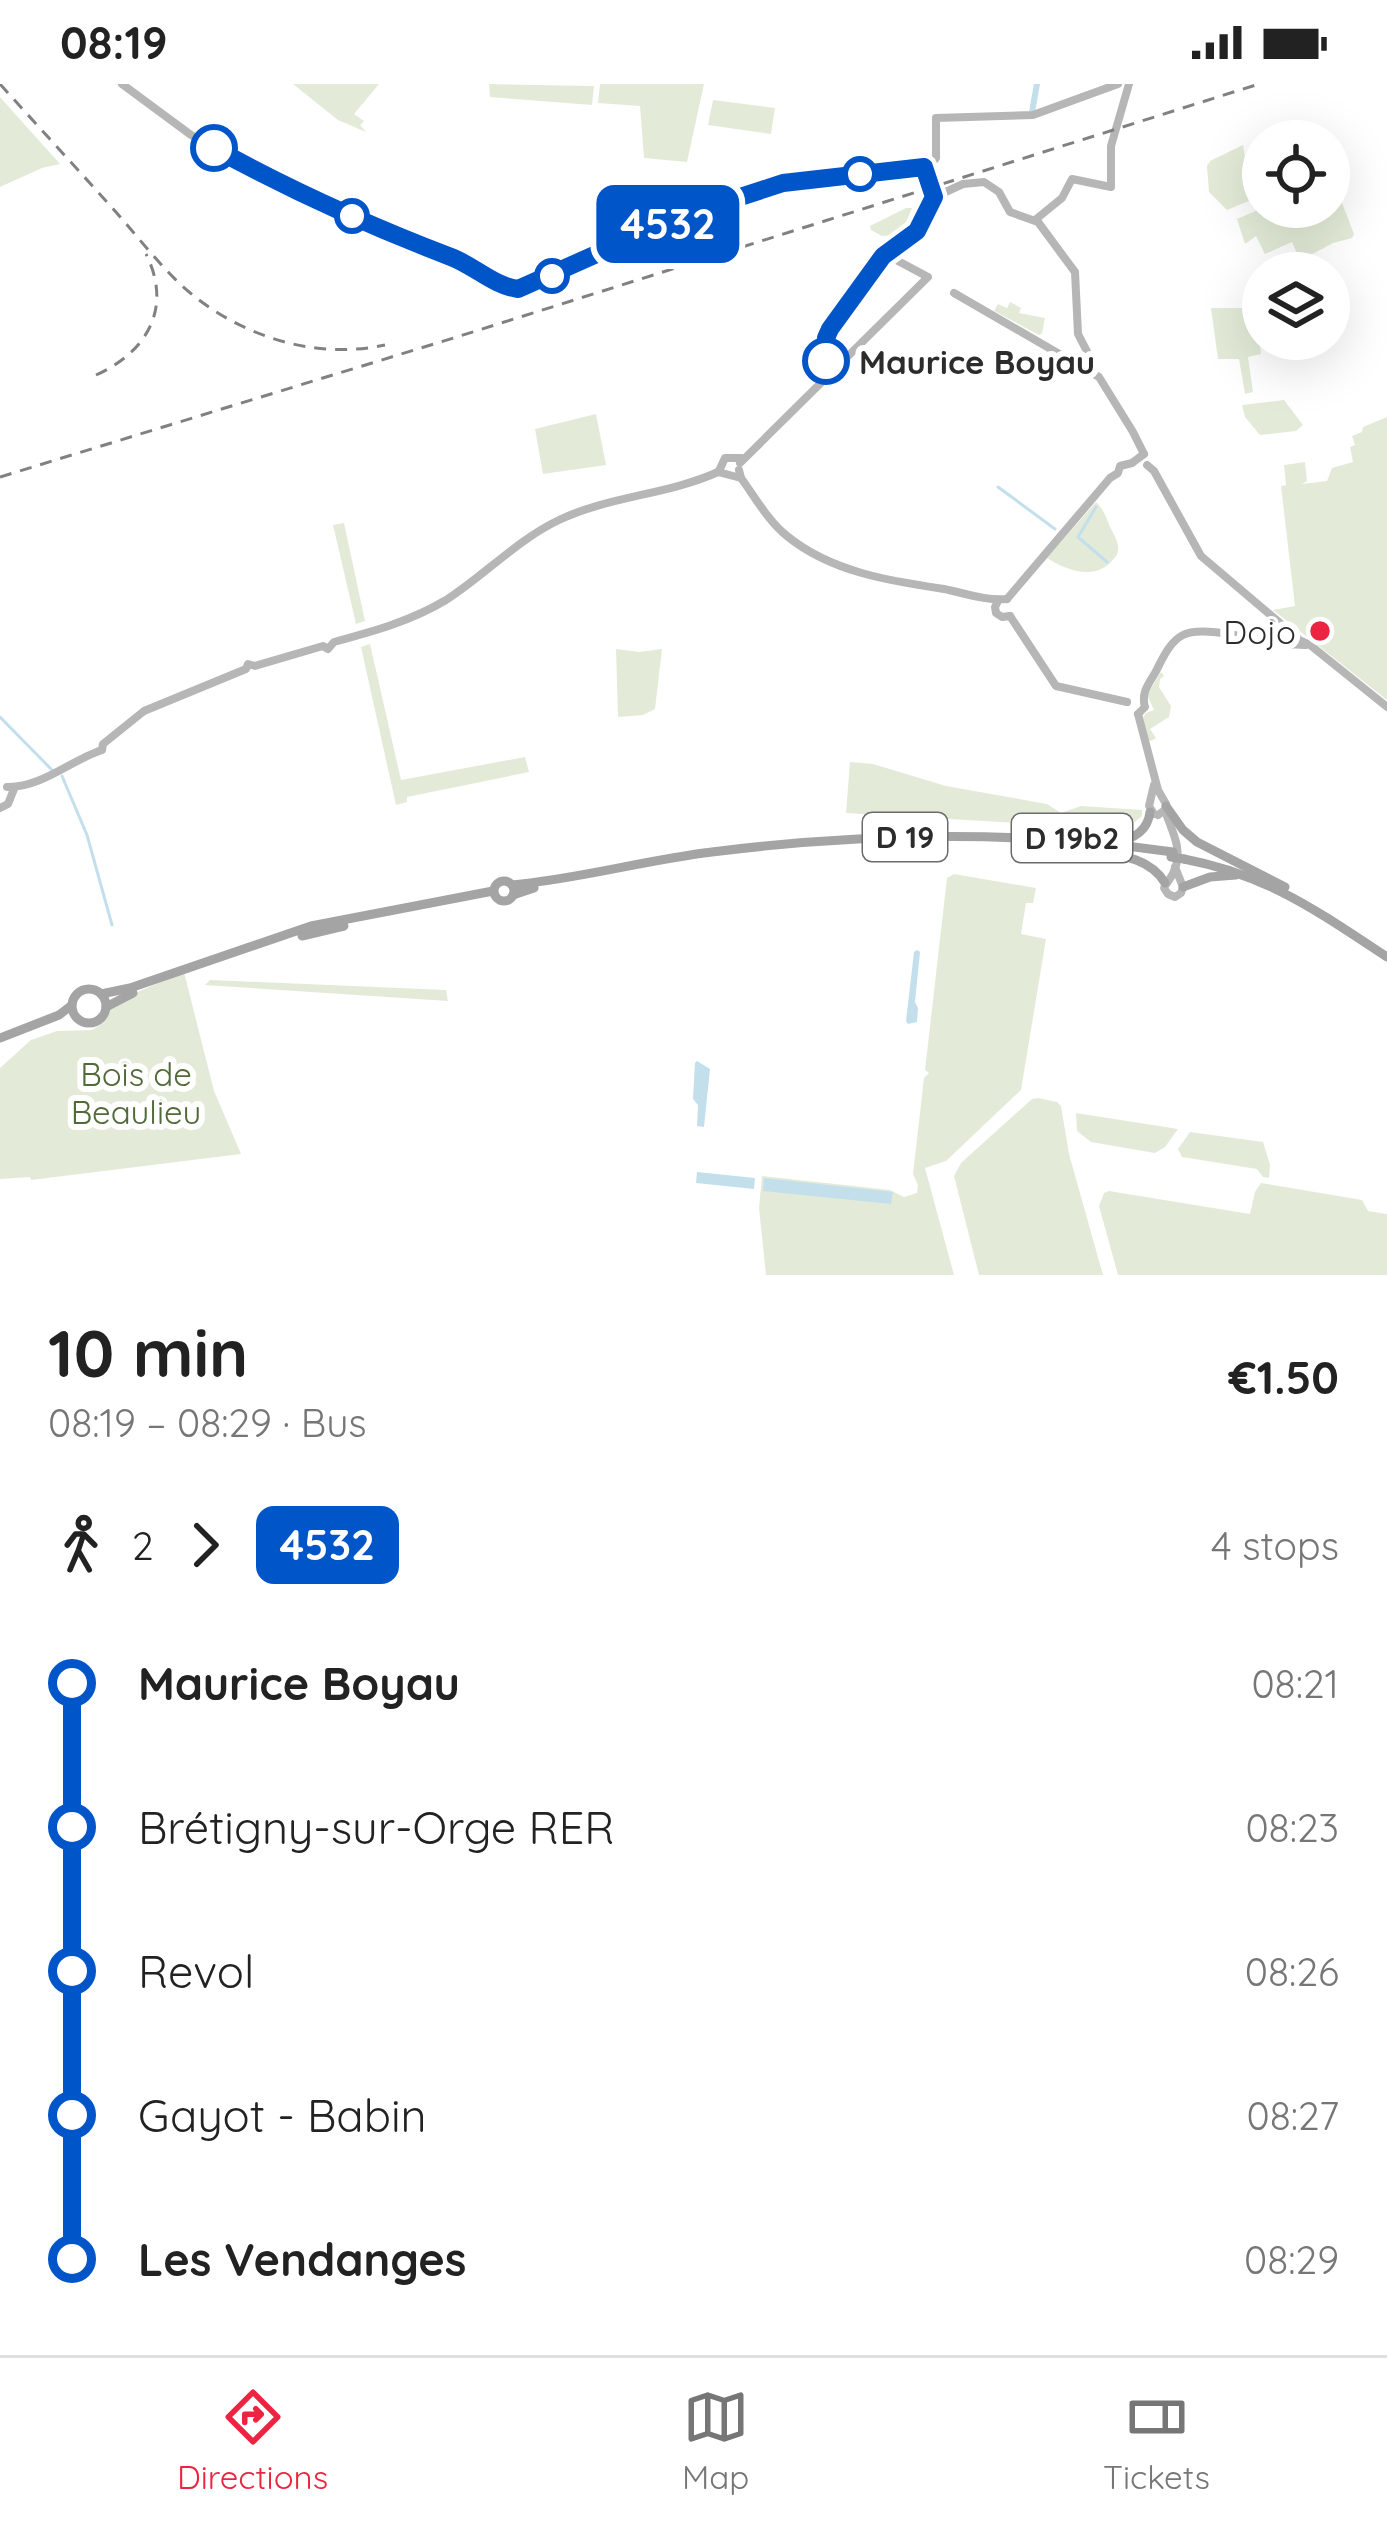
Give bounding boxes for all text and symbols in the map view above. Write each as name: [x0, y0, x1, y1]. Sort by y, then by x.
text: 08:19: [60, 14, 168, 70]
map controls: [1242, 120, 1350, 360]
button: locate: [1242, 120, 1350, 228]
unlabelled marker: [192, 126, 236, 170]
unlabelled marker: [844, 158, 876, 190]
line badge: 4532: [584, 185, 752, 263]
text: 4532: [620, 197, 716, 250]
unlabelled marker: [336, 200, 368, 232]
button: layers: [1242, 252, 1350, 360]
unlabelled marker: [536, 260, 568, 292]
marker: Maurice Boyau: [804, 339, 848, 383]
place label: Maurice Boyau: [859, 341, 1095, 382]
place label: Dojo: [1223, 611, 1296, 652]
marker: Dojo: [1307, 618, 1333, 644]
road number: D 19: [863, 813, 947, 861]
road number: D 19b2: [1012, 814, 1132, 862]
park label: Bois de Beaulieu: [71, 1053, 201, 1132]
text: 10 min: [48, 1311, 248, 1394]
text: €1.50: [1229, 1349, 1339, 1405]
text: 08:19 – 08:29 · Bus: [48, 1398, 367, 1447]
icon: walk: [48, 1512, 114, 1578]
icon: forward: [172, 1512, 238, 1578]
text: 4532: [280, 1518, 375, 1571]
text: 2: [132, 1521, 154, 1570]
text: 4 stops: [1211, 1521, 1339, 1570]
text: Maurice Boyau: [138, 1655, 460, 1711]
text: 08:21: [1251, 1659, 1339, 1708]
text: Brétigny-sur-Orge RER: [138, 1799, 614, 1855]
text: 08:23: [1245, 1803, 1339, 1852]
text: Revol: [138, 1943, 254, 1999]
text: 08:26: [1245, 1947, 1339, 1996]
text: Gayot - Babin: [138, 2087, 427, 2143]
text: 08:27: [1247, 2091, 1339, 2140]
text: Les Vendanges: [138, 2231, 466, 2287]
text: 08:29: [1244, 2235, 1339, 2284]
tab: Directions: [177, 2384, 328, 2497]
tab: Map: [682, 2384, 749, 2497]
tab: Tickets: [1103, 2384, 1210, 2497]

